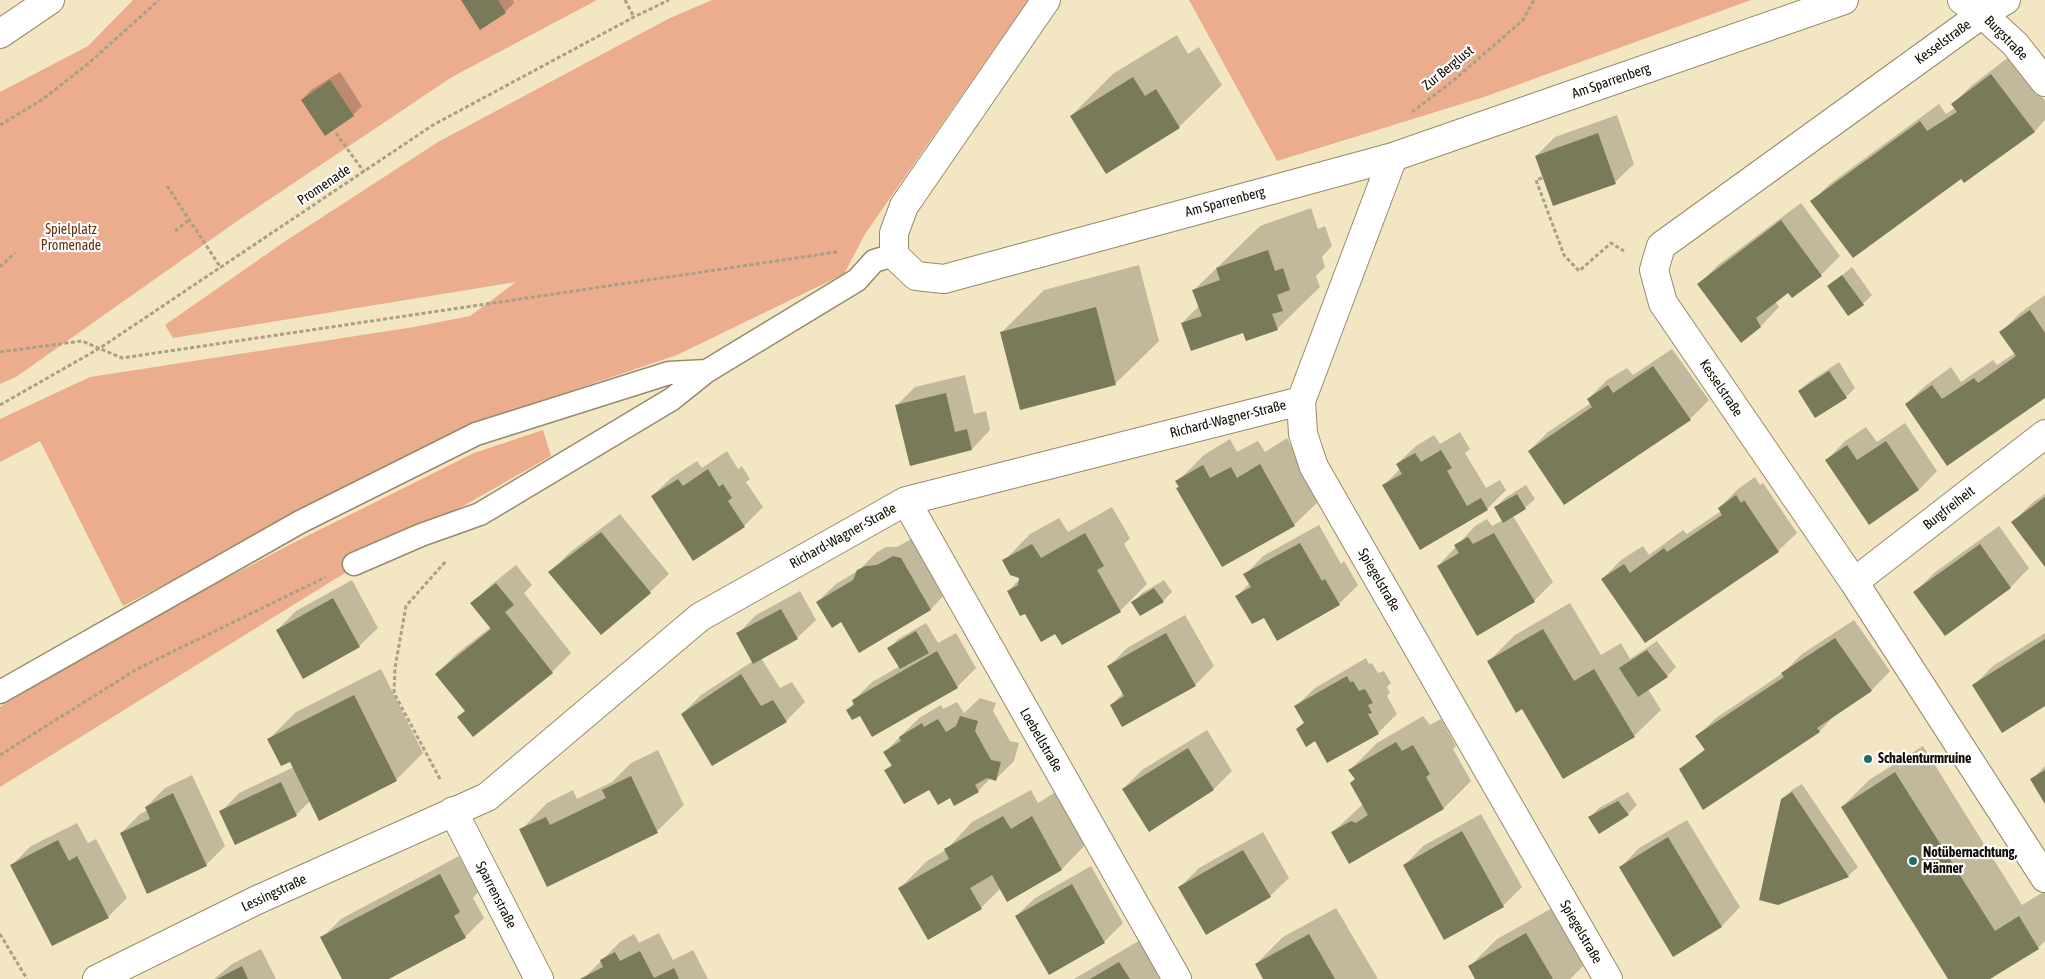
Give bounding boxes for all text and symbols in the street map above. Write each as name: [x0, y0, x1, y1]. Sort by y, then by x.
street label: Burgstraße: [1981, 12, 2031, 64]
street label: Kesselstraße: [1912, 16, 1974, 68]
street label: Zur Berglust: [1419, 42, 1477, 94]
street label: Am Sparrenberg: [1569, 60, 1653, 102]
street label: Promenade: [294, 161, 354, 209]
street label: Am Sparrenberg: [1183, 183, 1267, 221]
park label: Spielplatz Promenade: [41, 222, 101, 254]
street label: Kesselstraße: [1696, 356, 1746, 420]
street label: Richard-Wagner-Straße: [1168, 396, 1288, 442]
street label: Burgfreiheit: [1920, 483, 1978, 533]
street label: Richard-Wagner-Straße: [787, 500, 899, 572]
street label: Spiegelstraße: [1354, 545, 1404, 615]
street label: Loebellstraße: [1016, 705, 1066, 775]
place label: Schalenturmruine: [1878, 751, 1971, 767]
marker: Schalenturmruine: [1862, 753, 1874, 765]
place label: Notübernachtung, Männer: [1923, 845, 2017, 878]
marker: Notübernachtung, Männer: [1907, 855, 1919, 867]
street label: Sparrenstraße: [472, 859, 520, 931]
street label: Lessingstraße: [239, 871, 309, 915]
street label: Spiegelstraße: [1556, 897, 1606, 967]

